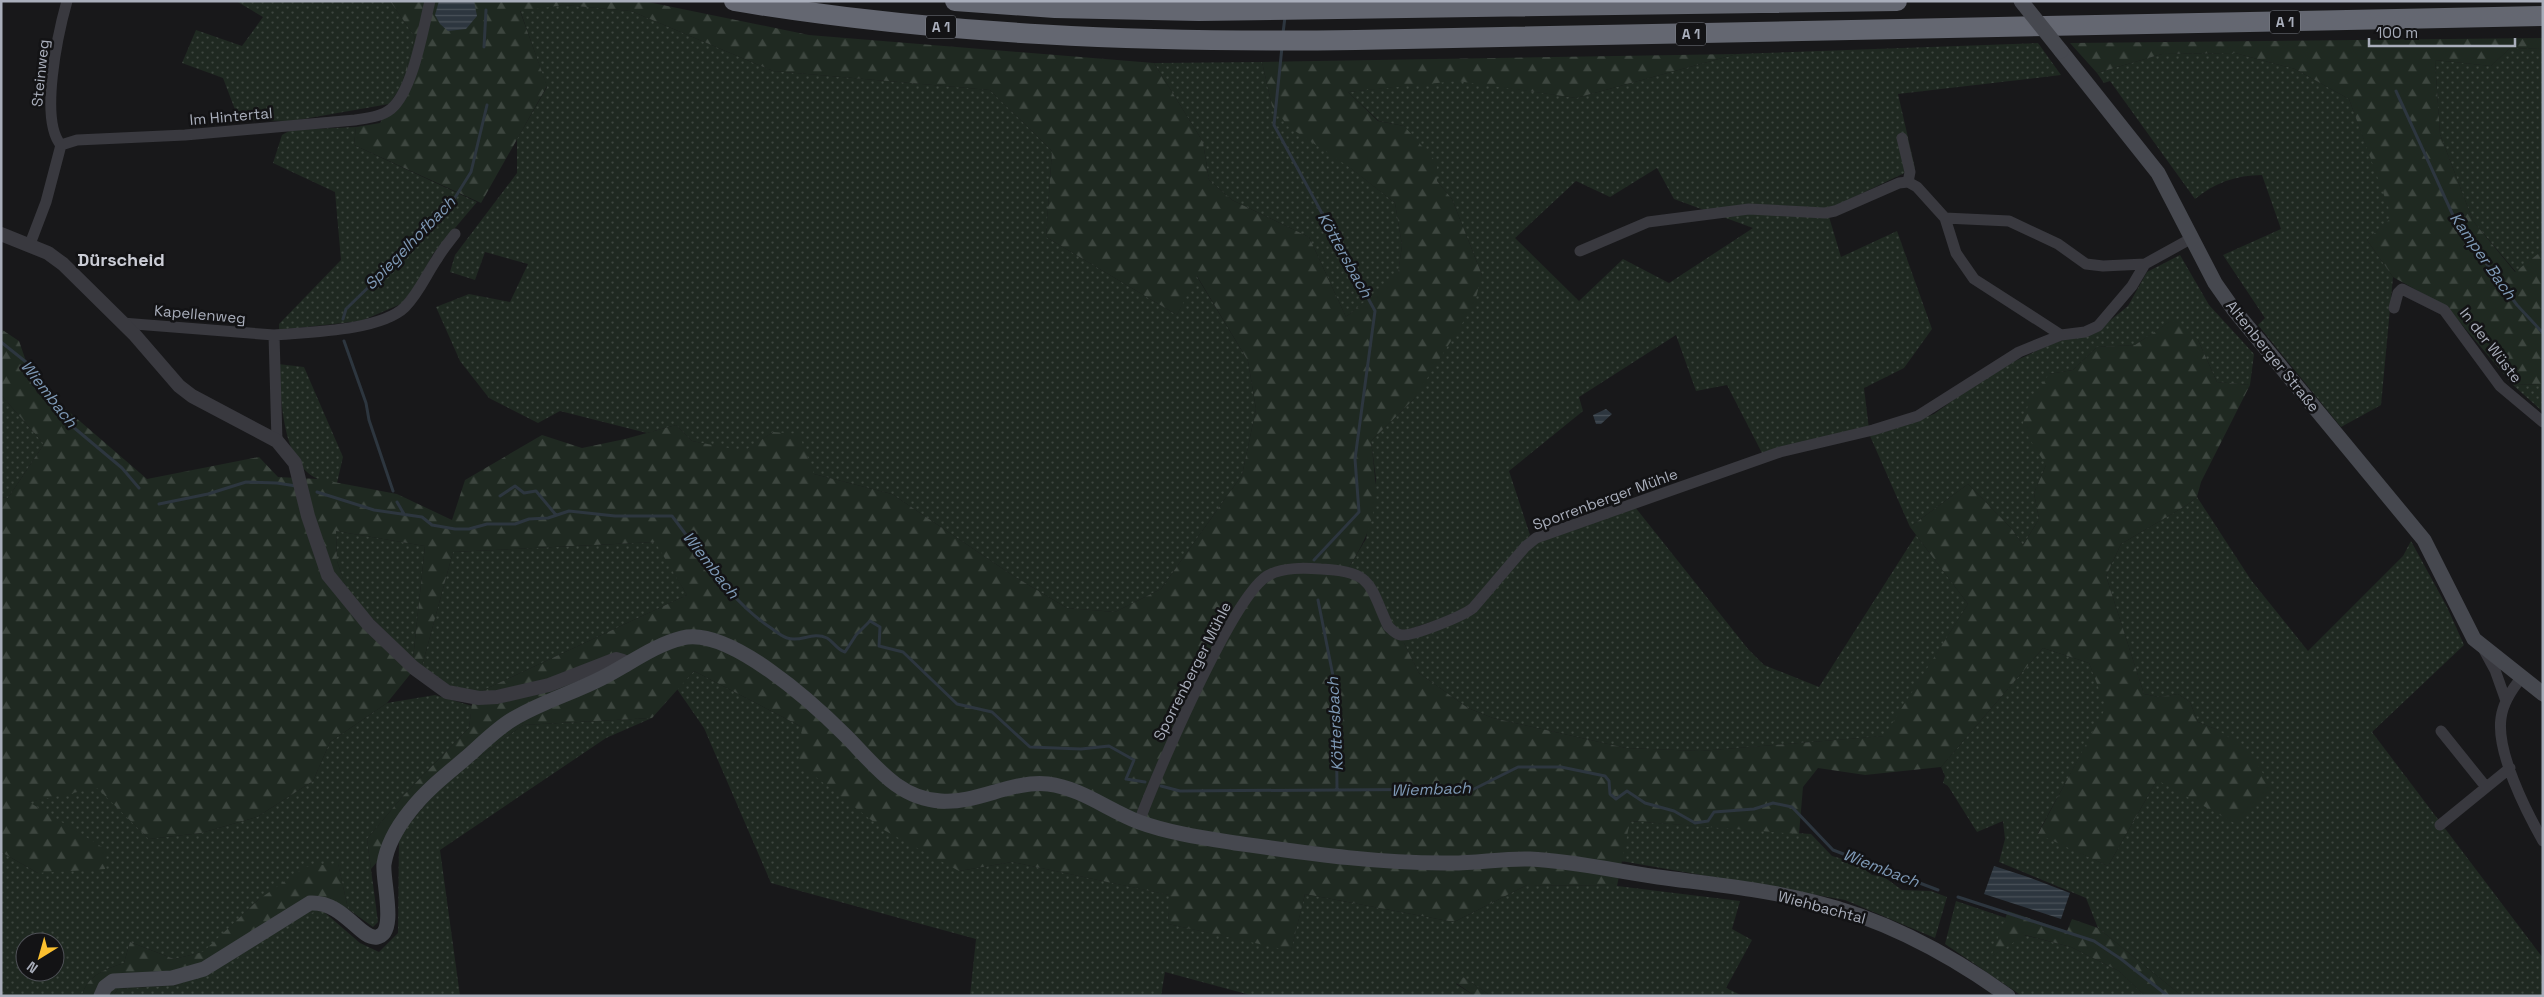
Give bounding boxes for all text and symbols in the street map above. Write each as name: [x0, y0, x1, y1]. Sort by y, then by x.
road number: A 1: [2270, 11, 2300, 34]
scale bar: [2369, 15, 2515, 47]
road number: A 1: [926, 16, 956, 38]
road number: A 1: [1676, 22, 1706, 46]
text: 100 m: [2376, 23, 2418, 42]
street label: Steinweg: [27, 38, 53, 108]
street label: Im Hintertal: [189, 103, 273, 129]
water label: Spiegelhofbach: [360, 191, 461, 294]
water label: Kamper Bach: [2445, 208, 2521, 305]
water label: Köttersbach: [1313, 209, 1378, 302]
district label: Dürscheid: [77, 248, 165, 271]
street label: Altenberger Straße: [2222, 296, 2324, 416]
street label: Kapellenweg: [153, 301, 247, 327]
street label: In der Wüste: [2456, 304, 2526, 386]
water label: Wiembach: [16, 356, 83, 433]
street label: Sporrenberger Mühle: [1530, 464, 1680, 534]
water label: Wiembach: [678, 527, 745, 604]
street label: Sporrenberger Mühle: [1149, 598, 1235, 744]
water label: Köttersbach: [1322, 675, 1348, 772]
water label: Wiembach: [1391, 777, 1472, 801]
water label: Wiembach: [1840, 844, 1923, 893]
street label: Wiehbachtal: [1776, 886, 1868, 928]
north arrow: [15, 932, 65, 982]
text: N: [23, 957, 41, 977]

